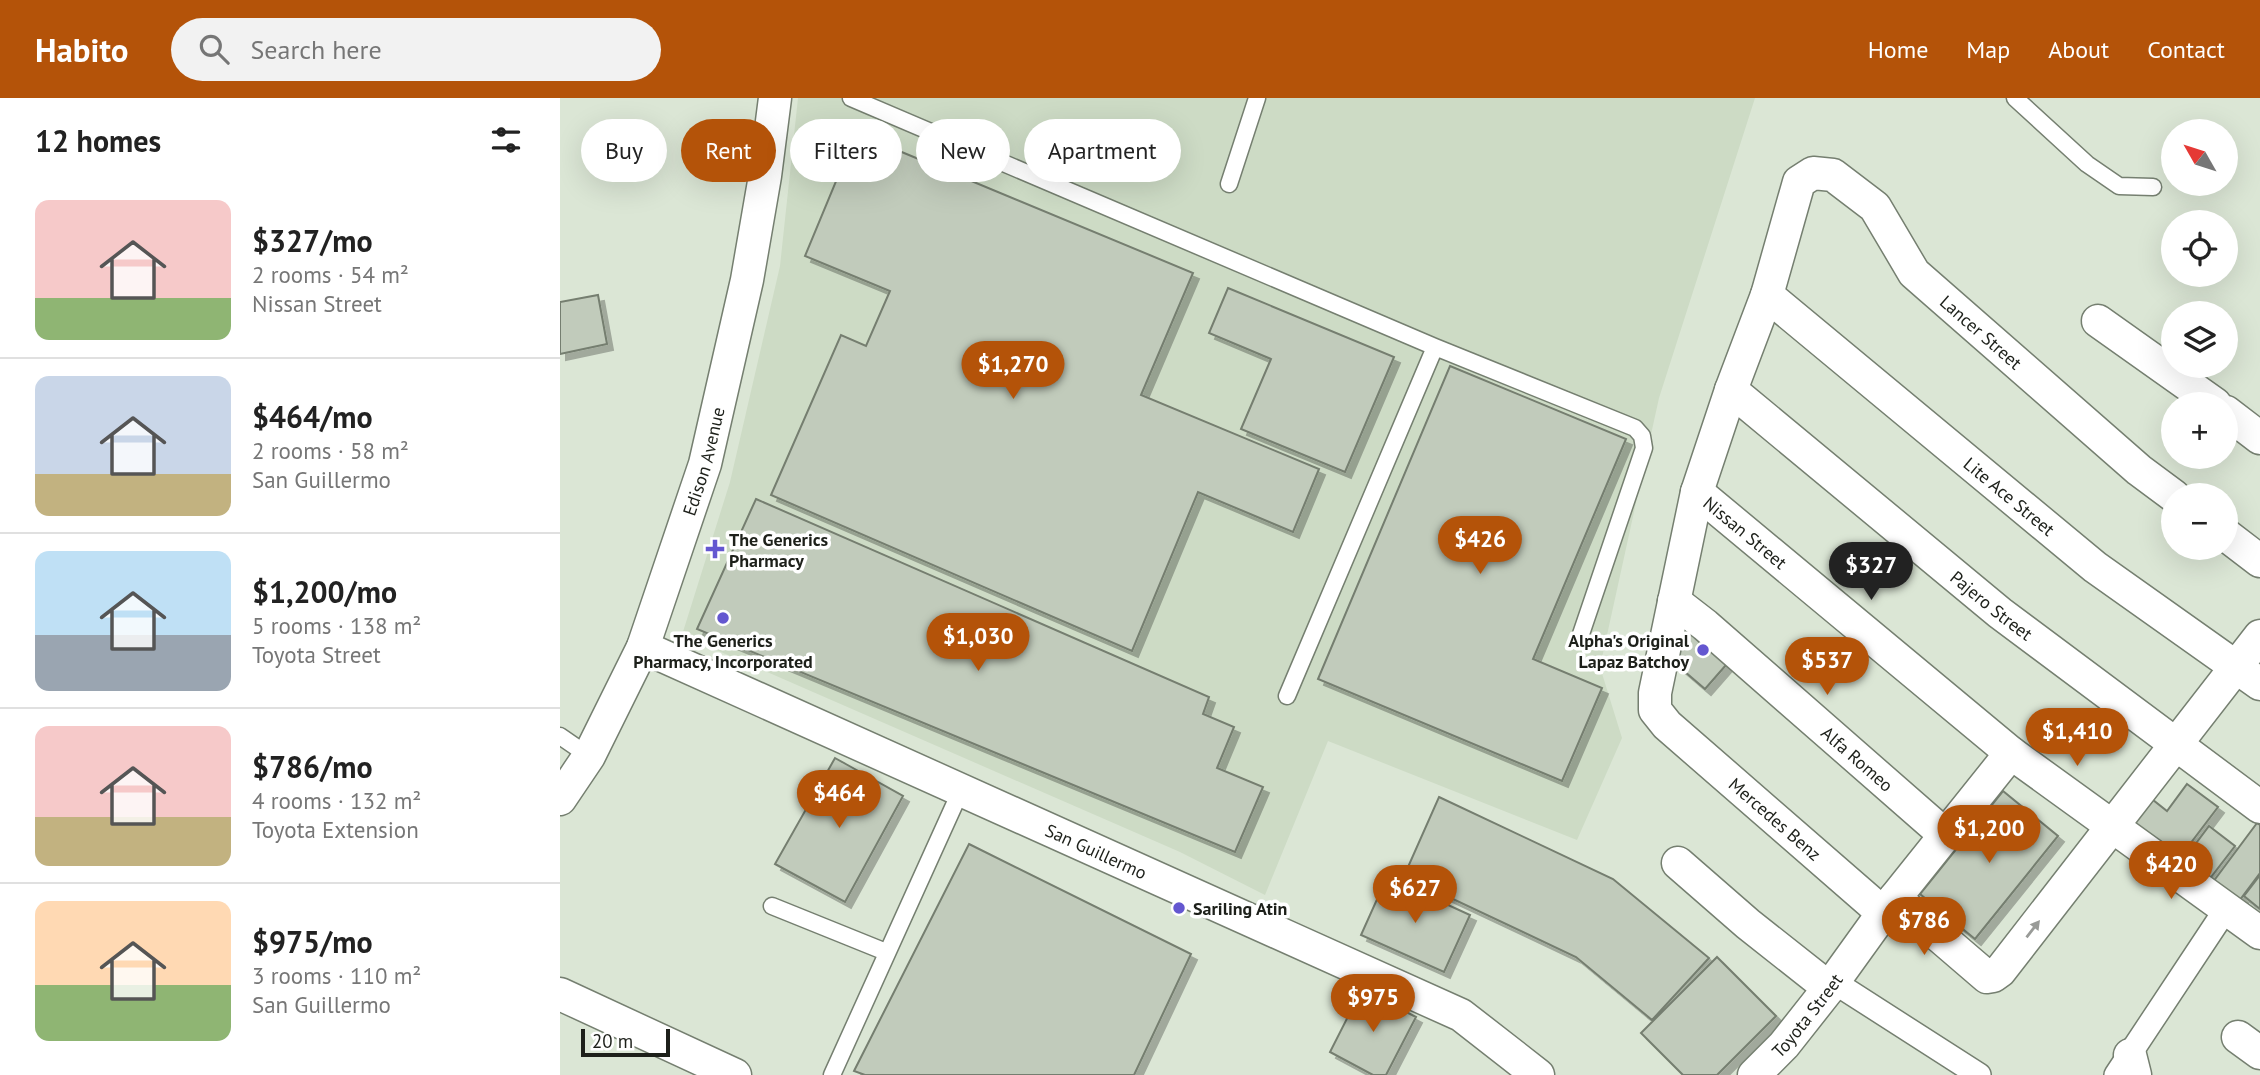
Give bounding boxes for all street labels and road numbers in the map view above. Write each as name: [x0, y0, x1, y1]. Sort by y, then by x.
street label: Lancer Street: [1935, 290, 2027, 374]
street label: Edison Avenue: [677, 405, 729, 518]
street label: Lite Ace Street: [1959, 452, 2060, 540]
street label: Nissan Street: [1699, 491, 1792, 574]
street label: Pajero Street: [1946, 565, 2037, 645]
street label: Alfa Romeo: [1817, 721, 1898, 796]
street label: Mercedes Benz: [1724, 773, 1826, 865]
street label: San Guillermo: [1042, 818, 1151, 884]
street label: Toyota Street: [1767, 969, 1847, 1062]

